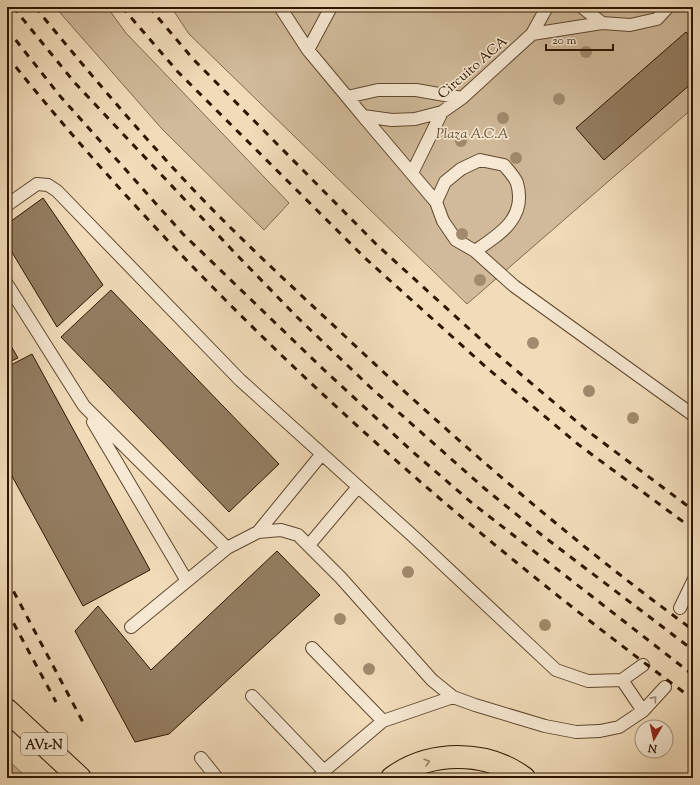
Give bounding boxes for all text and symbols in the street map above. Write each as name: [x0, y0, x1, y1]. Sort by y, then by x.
scale bar: [546, 26, 613, 52]
street label: Circuito ACA: [434, 32, 513, 104]
text: 20 m: [552, 32, 577, 50]
park label: Plaza A.C.A: [436, 125, 508, 145]
one-way arrow: [650, 696, 657, 704]
north arrow: [634, 719, 674, 759]
road number: AV1-N: [21, 733, 67, 755]
text: N: [647, 739, 659, 757]
one-way arrow: [423, 758, 430, 767]

